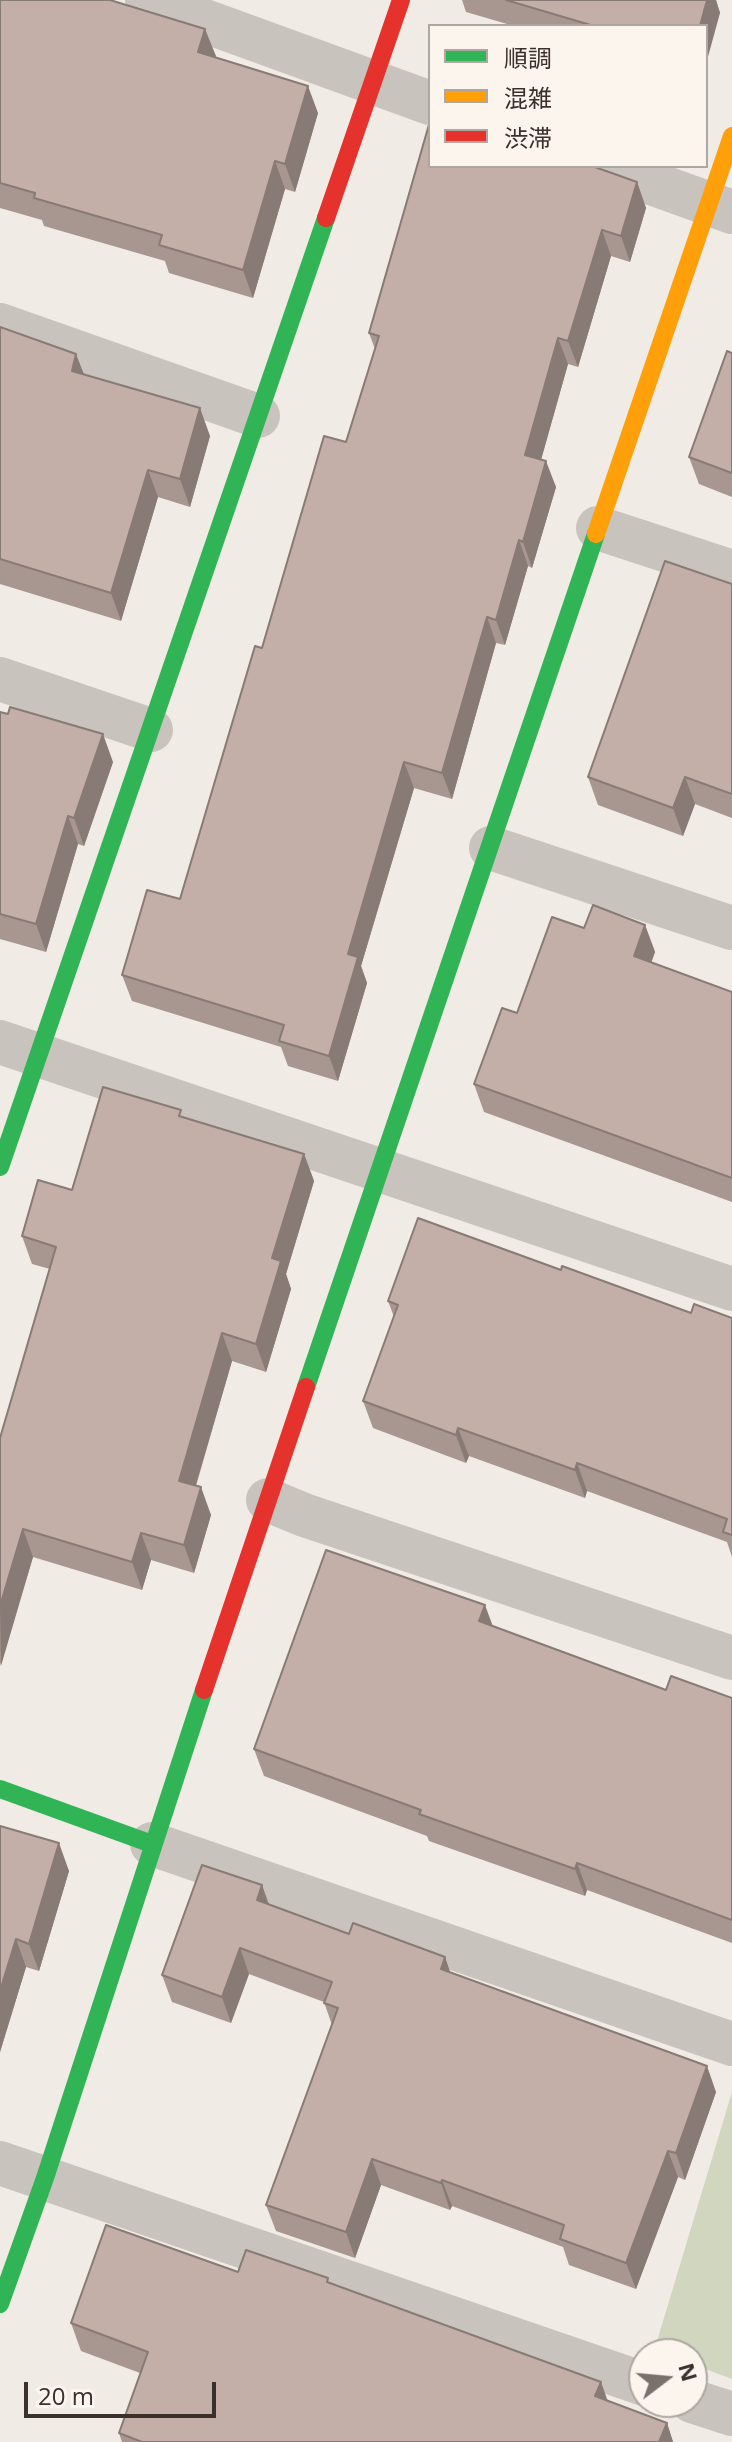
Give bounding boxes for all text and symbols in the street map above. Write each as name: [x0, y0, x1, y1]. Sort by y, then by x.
legend: [428, 24, 708, 168]
text: 順調: [504, 41, 552, 74]
text: 混雑: [504, 81, 552, 114]
text: 渋滞: [504, 121, 552, 154]
north arrow: [628, 2338, 708, 2418]
text: N: [672, 2359, 706, 2385]
scale bar: [28, 2366, 220, 2416]
text: 20 m: [38, 2379, 94, 2412]

